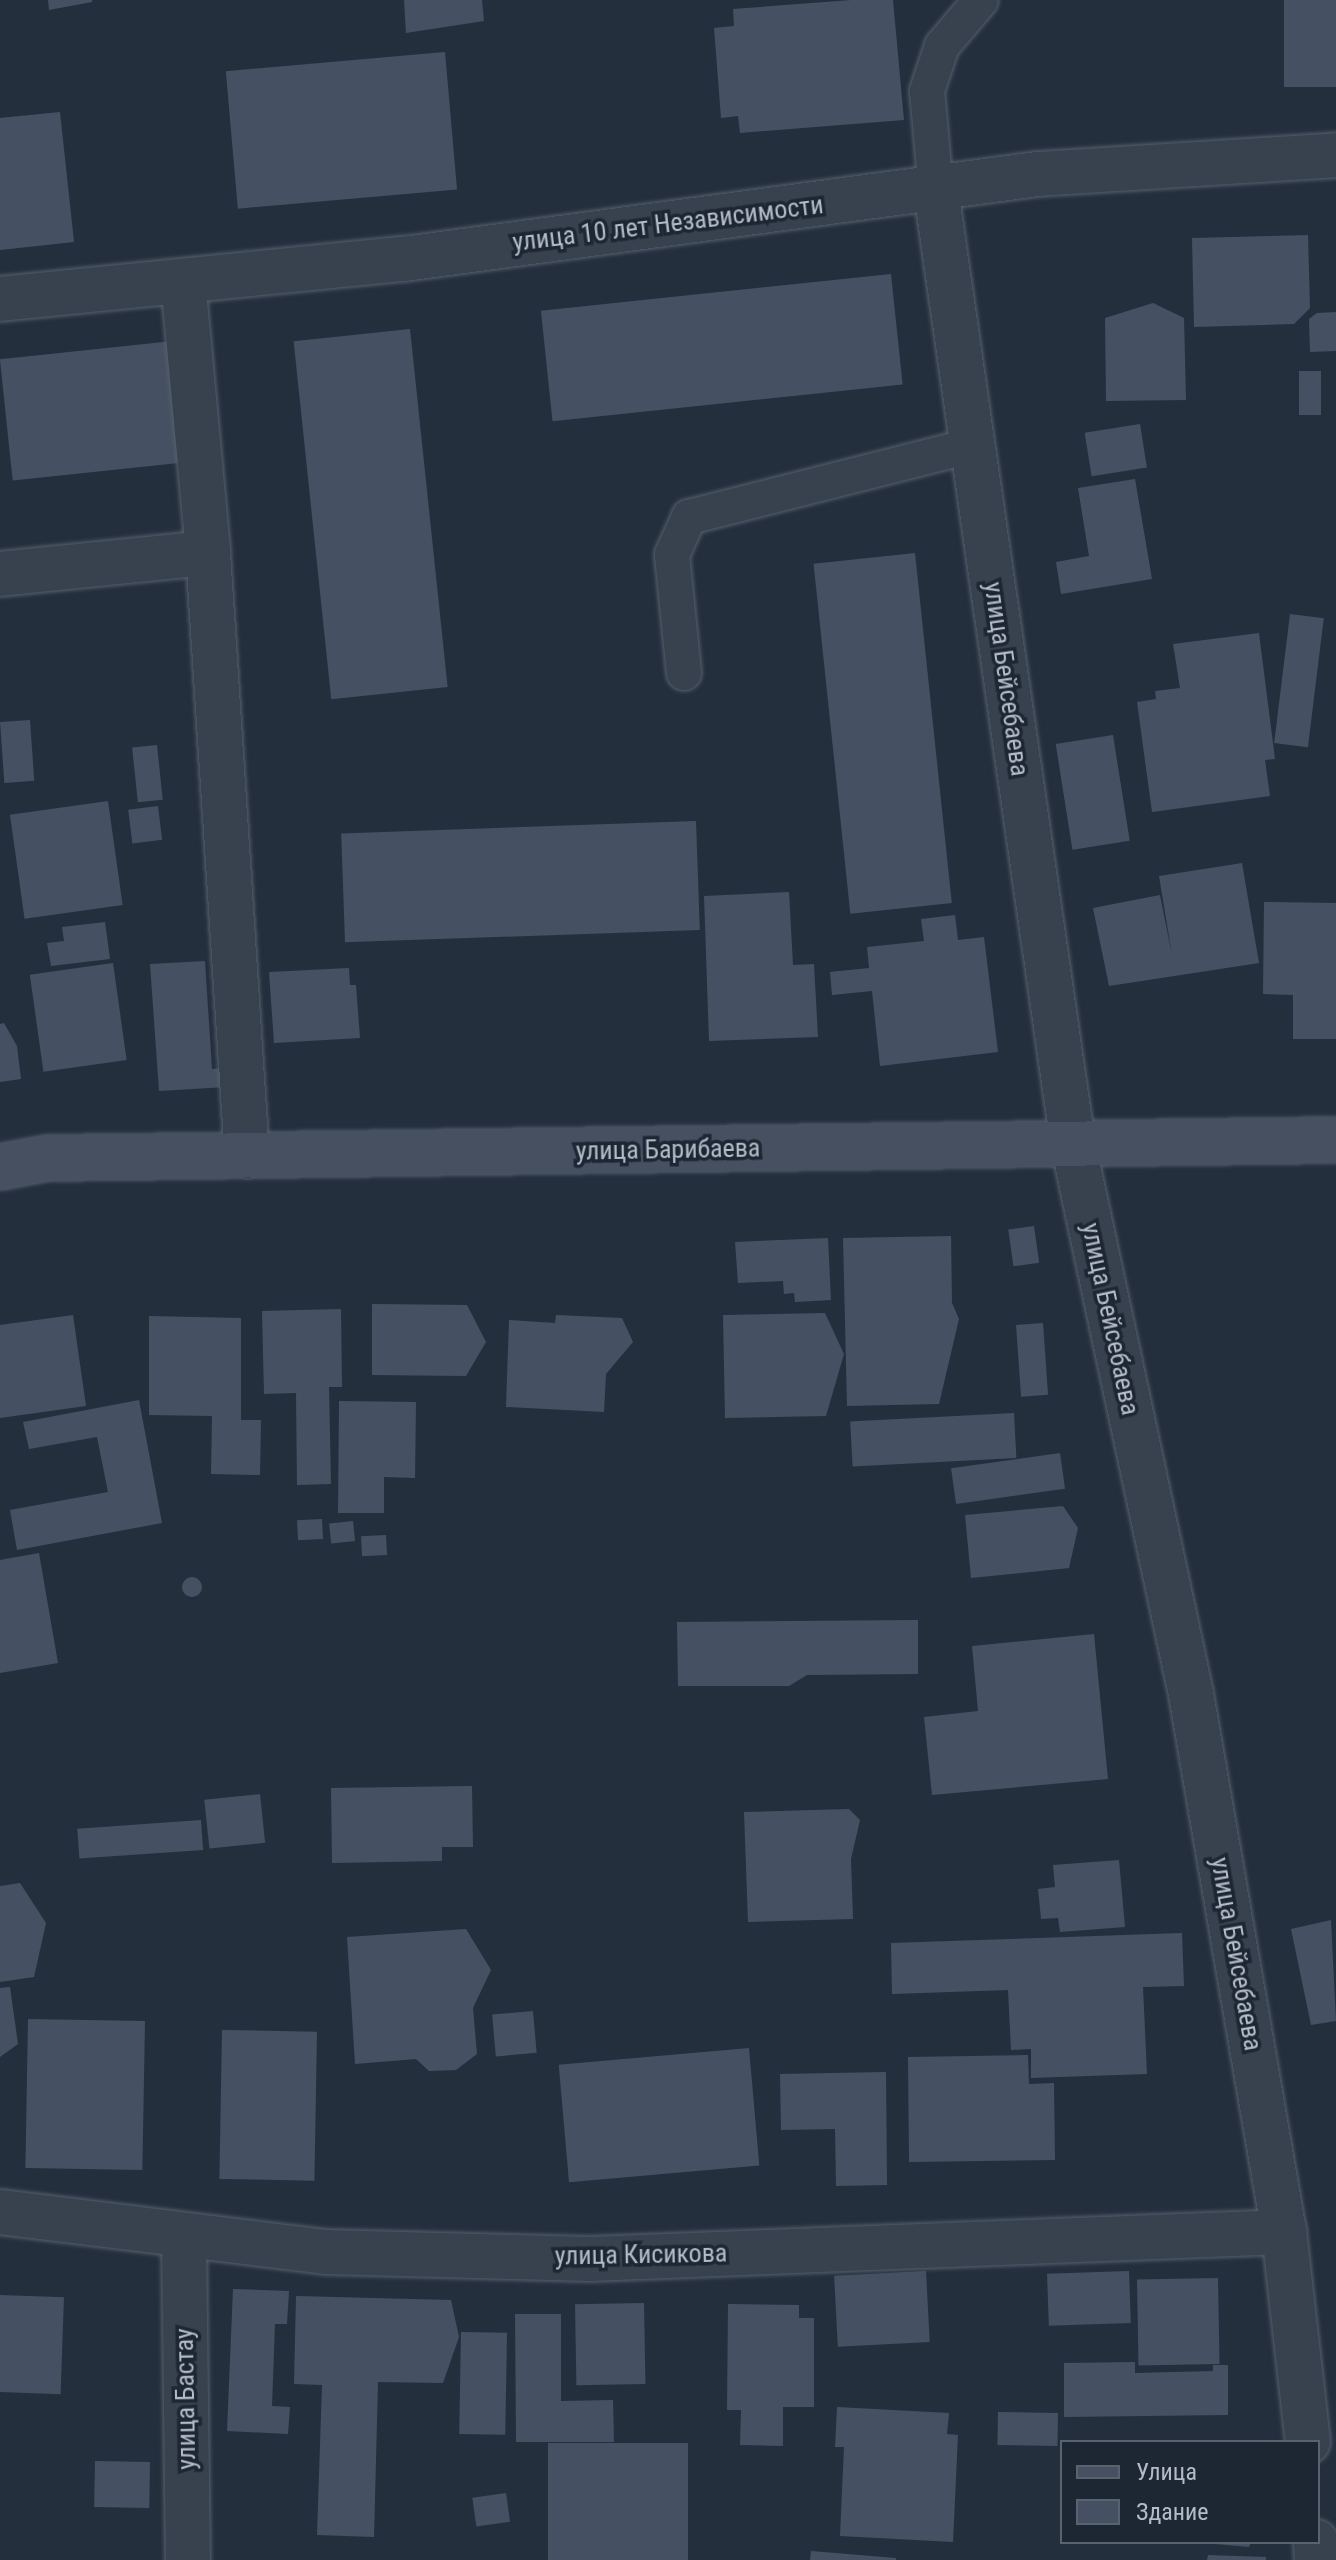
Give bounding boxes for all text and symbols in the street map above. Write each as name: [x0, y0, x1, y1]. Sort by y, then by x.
street label: улица 10 лет Независимости: [511, 189, 825, 259]
street label: улица Бейсебаева: [977, 580, 1035, 778]
street label: улица Барибаева: [576, 1133, 760, 1167]
street label: улица Бейсебаева: [1074, 1220, 1146, 1418]
street label: улица Бейсебаева: [1204, 1855, 1268, 2053]
street label: улица Кисикова: [555, 2238, 727, 2272]
street label: улица Бастау: [169, 2328, 203, 2470]
legend: [1060, 2440, 1320, 2544]
text: Улица: [1136, 2458, 1197, 2486]
text: Здание: [1136, 2498, 1208, 2526]

